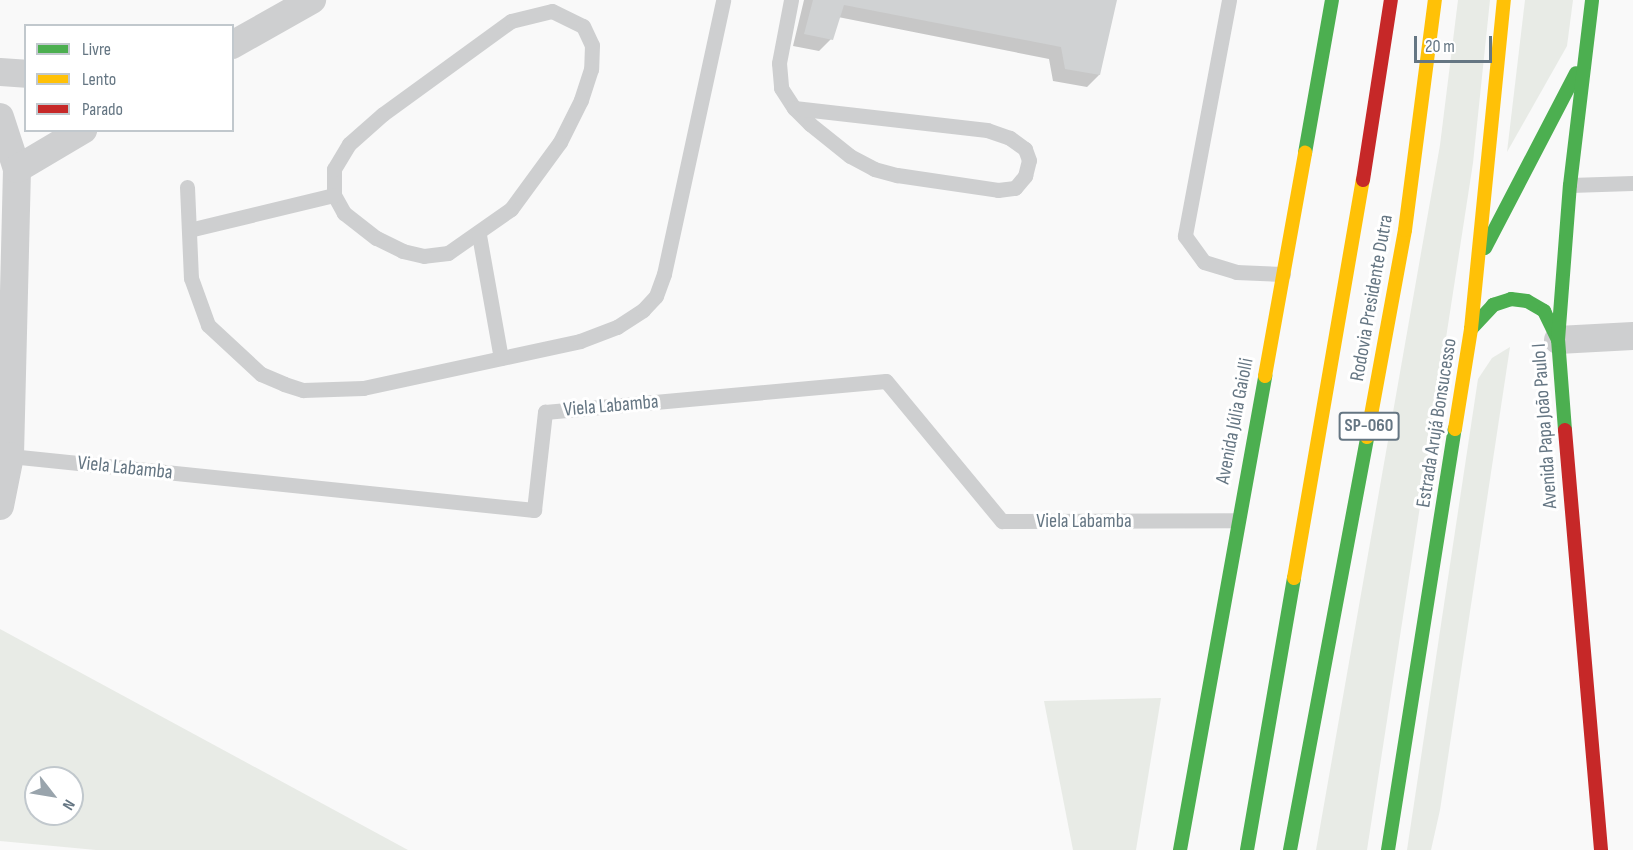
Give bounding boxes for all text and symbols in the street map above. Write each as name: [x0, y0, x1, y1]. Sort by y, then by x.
legend: [24, 24, 234, 132]
scale bar: [1417, 24, 1495, 62]
text: 20 m: [1425, 36, 1455, 57]
text: Livre: [82, 39, 111, 60]
text: Lento: [82, 69, 116, 90]
text: Parado: [82, 99, 123, 120]
street label: Rodovia Presidente Dutra: [1346, 213, 1398, 383]
street label: Estrada Arujá Bonsucesso: [1412, 337, 1462, 509]
street label: Avenida Papa João Paulo I: [1527, 343, 1563, 509]
street label: Avenida Júlia Gaiolli: [1211, 356, 1259, 486]
street label: Viela Labamba: [563, 390, 659, 422]
road number: SP-060: [1338, 411, 1400, 441]
street label: Viela Labamba: [76, 451, 174, 485]
street label: Viela Labamba: [1036, 509, 1132, 533]
north arrow: [24, 766, 84, 826]
text: N: [58, 796, 78, 813]

